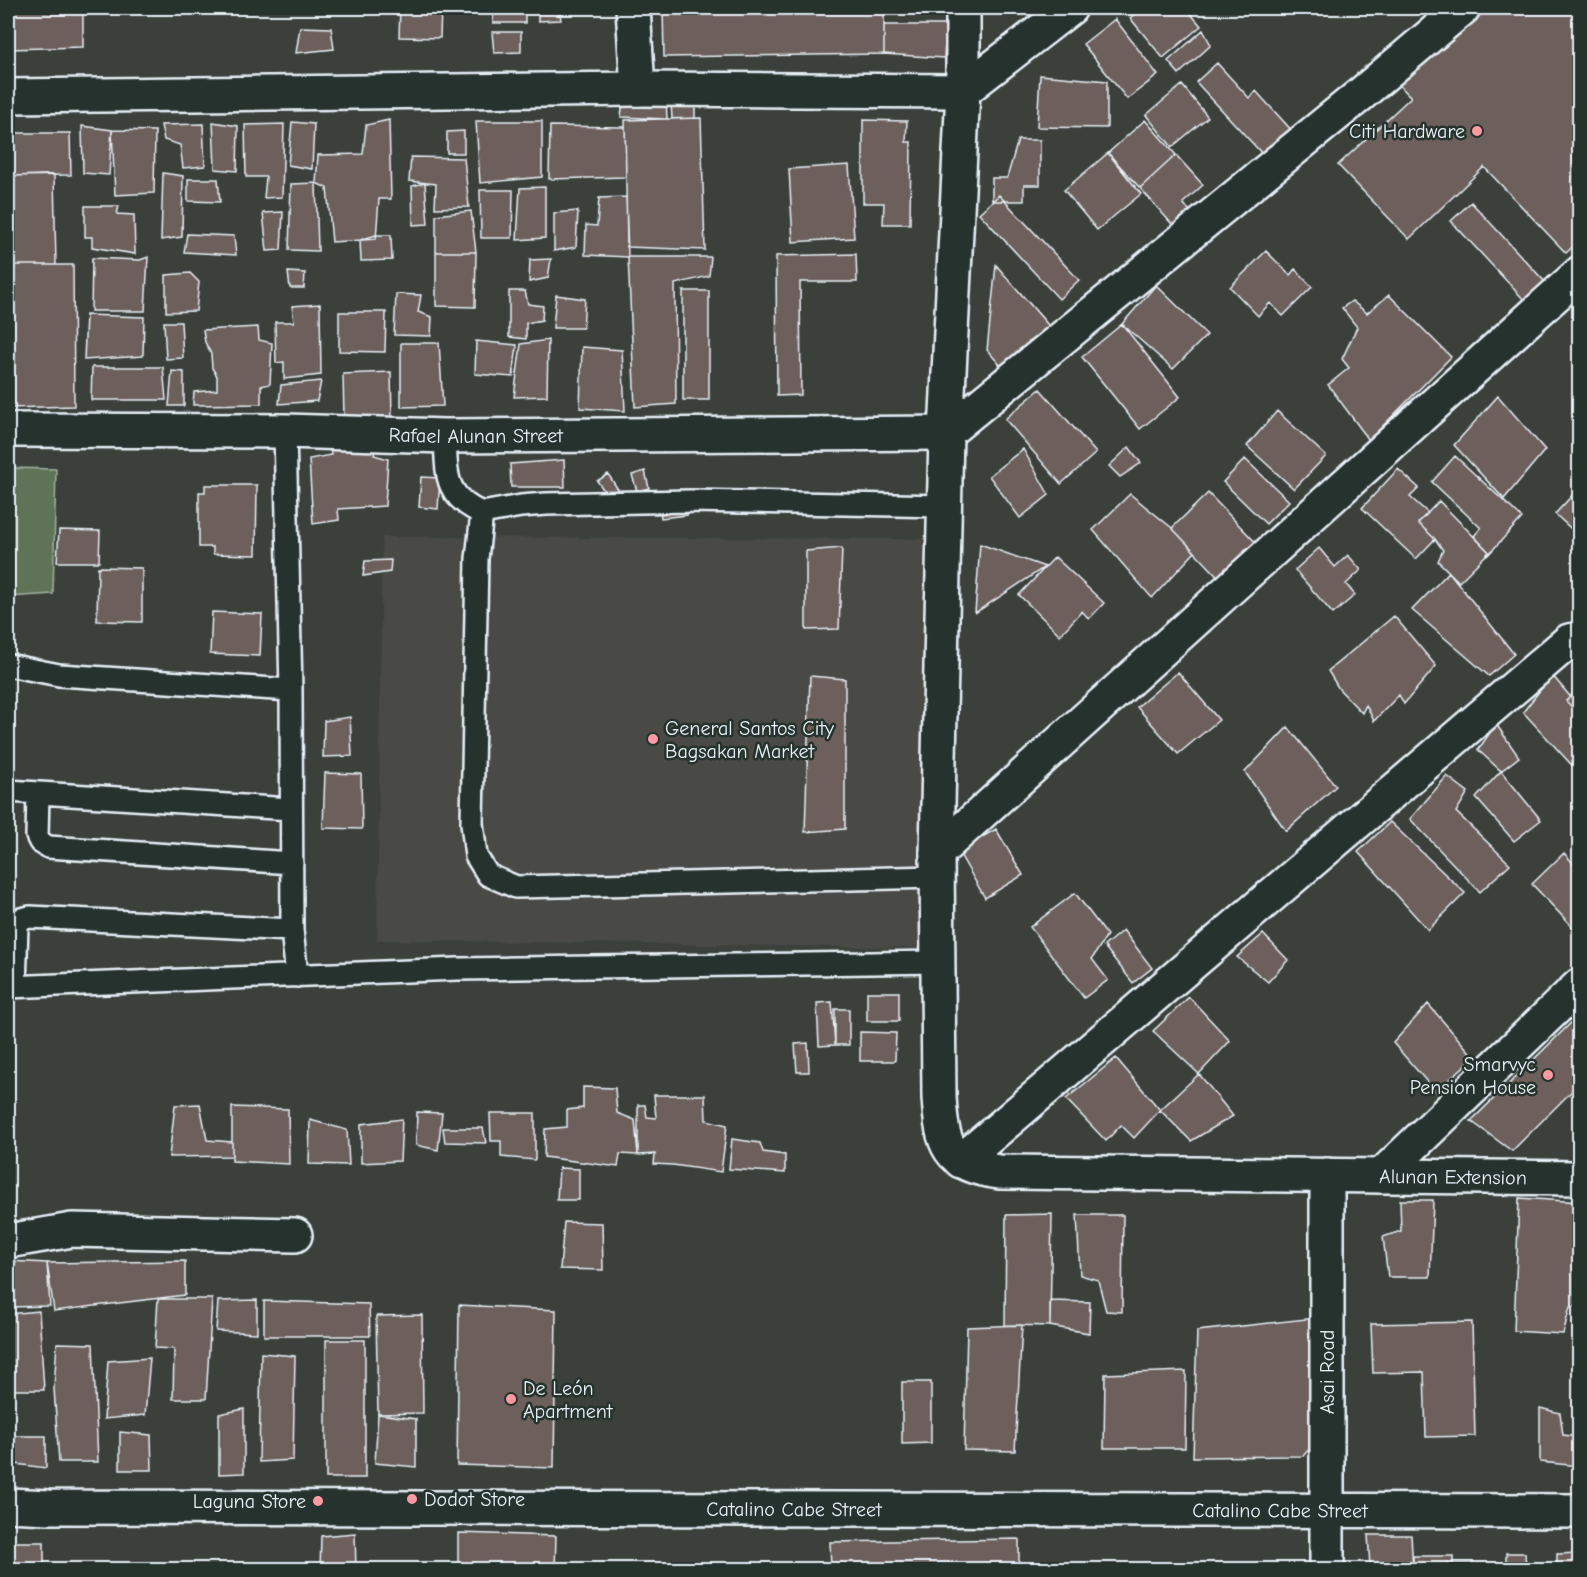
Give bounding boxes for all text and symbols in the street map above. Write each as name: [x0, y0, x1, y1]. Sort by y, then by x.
place label: Citi Hardware: [1349, 120, 1465, 143]
marker: Citi Hardware: [1470, 124, 1484, 138]
street label: Rafael Alunan Street: [388, 423, 564, 448]
place label: General Santos City Bagsakan Market: [665, 717, 834, 763]
marker: General Santos City Bagsakan Market: [646, 732, 660, 746]
place label: Smarvyc Pension House: [1410, 1053, 1536, 1099]
marker: Smarvyc Pension House: [1541, 1068, 1555, 1082]
street label: Alunan Extension: [1379, 1165, 1527, 1189]
street label: Asai Road: [1316, 1330, 1339, 1414]
place label: De León Apartment: [523, 1377, 614, 1423]
marker: De León Apartment: [504, 1392, 518, 1406]
place label: Dodot Store: [424, 1488, 525, 1511]
place label: Laguna Store: [193, 1490, 306, 1513]
marker: Dodot Store: [405, 1492, 419, 1506]
marker: Laguna Store: [311, 1494, 325, 1508]
street label: Catalino Cabe Street: [706, 1498, 883, 1521]
street label: Catalino Cabe Street: [1192, 1499, 1369, 1522]

